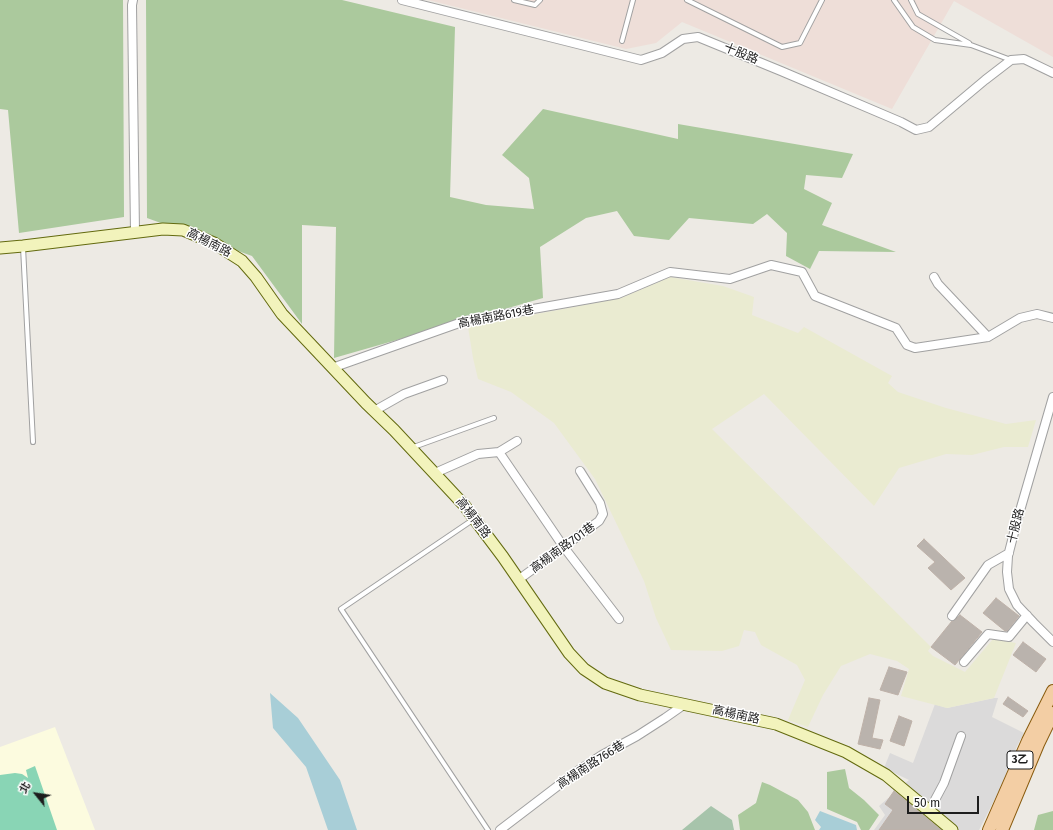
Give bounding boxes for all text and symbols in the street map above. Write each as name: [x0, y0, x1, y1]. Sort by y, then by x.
street label: 十股路: [722, 41, 760, 67]
street label: 高楊南路: [184, 226, 234, 260]
street label: 高楊南路619巷: [457, 303, 535, 331]
street label: 高楊南路: [453, 495, 493, 541]
street label: 十股路: [1005, 507, 1027, 545]
street label: 高楊南路701巷: [528, 520, 598, 576]
street label: 高楊南路: [711, 703, 761, 727]
street label: 高楊南路766巷: [554, 738, 628, 792]
road number: 3乙: [1007, 751, 1033, 769]
north arrow: [16, 774, 56, 814]
text: 北: [17, 780, 34, 796]
scale bar: [909, 788, 981, 814]
text: 50 m: [914, 796, 940, 810]

